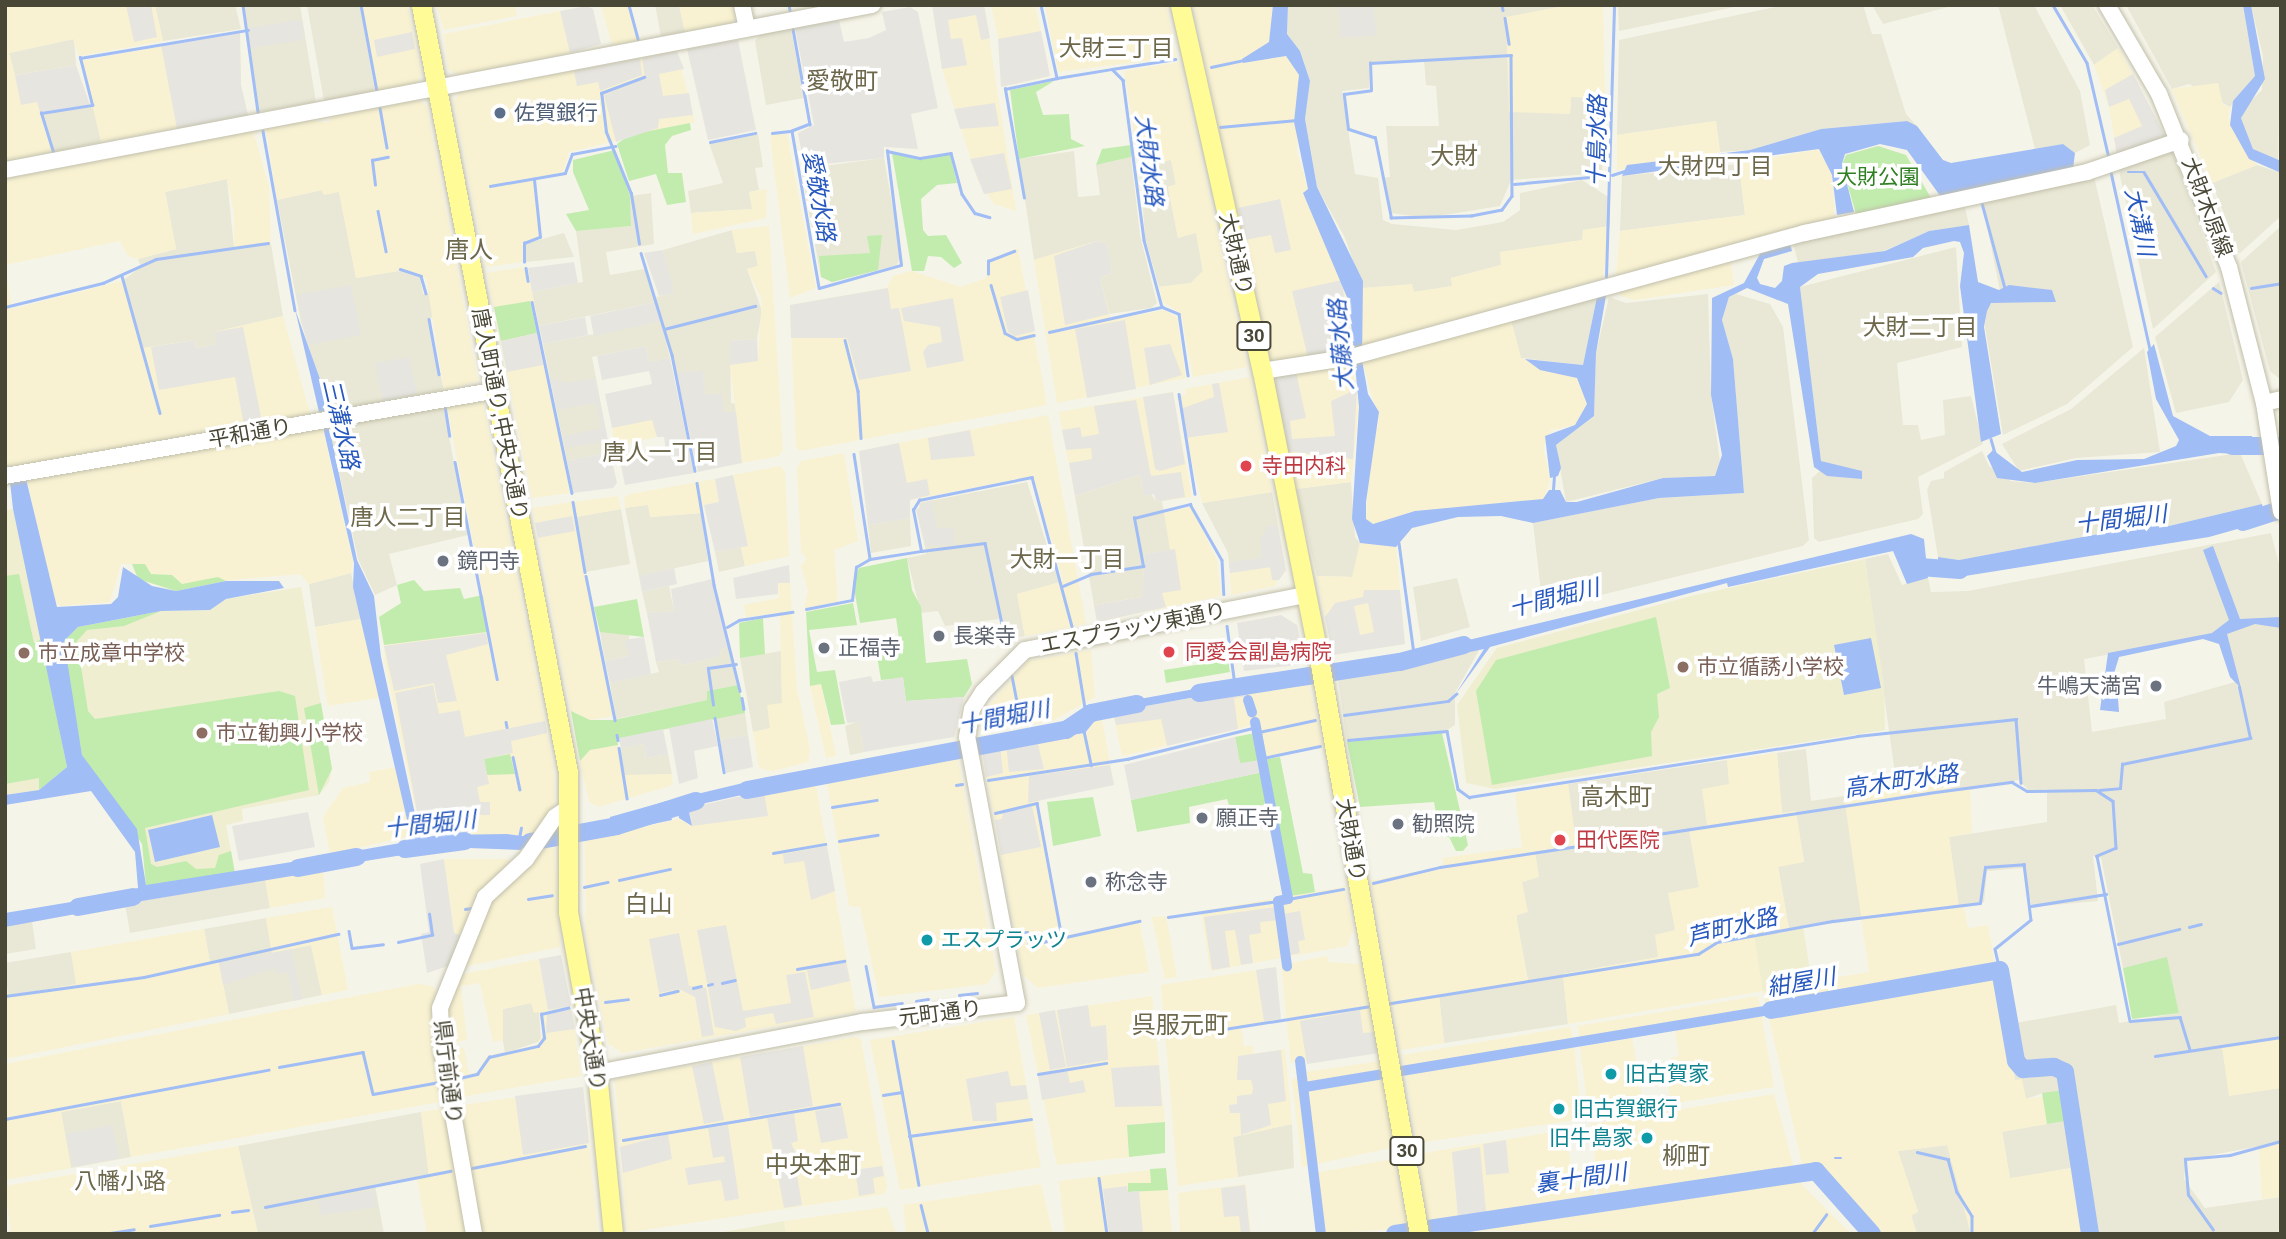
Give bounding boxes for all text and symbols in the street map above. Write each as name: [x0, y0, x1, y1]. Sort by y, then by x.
district label: 大財三丁目: [1059, 34, 1173, 62]
district label: 愛敬町: [806, 67, 878, 95]
water label: 十島水路: [1582, 95, 1612, 187]
place label: 佐賀銀行: [514, 100, 598, 126]
marker: 佐賀銀行: [492, 105, 508, 121]
water label: 大財水路: [1130, 113, 1168, 207]
district label: 大財: [1430, 142, 1478, 170]
water label: 愛敬水路: [797, 148, 841, 244]
district label: 大財四丁目: [1658, 152, 1772, 180]
street label: 大財木原線: [2176, 153, 2238, 261]
park label: 大財公園: [1836, 164, 1920, 190]
water label: 大溝川: [2119, 185, 2161, 259]
street label: 大財通り: [1214, 210, 1258, 298]
district label: 唐人: [445, 236, 493, 264]
water label: 大藤水路: [1323, 298, 1359, 392]
street label: 唐人町通り,中央大通り: [467, 306, 533, 522]
district label: 大財二丁目: [1863, 313, 1977, 341]
road number: 30: [1235, 320, 1273, 352]
water label: 三溝水路: [317, 376, 365, 472]
street label: 平和通り: [206, 413, 294, 453]
district label: 唐人一丁目: [603, 438, 717, 466]
place label: 寺田内科: [1262, 453, 1346, 479]
marker: 寺田内科: [1236, 456, 1256, 476]
water label: 十間堀川: [2074, 500, 2168, 538]
district label: 唐人二丁目: [351, 503, 465, 531]
district label: 大財一丁目: [1010, 545, 1124, 573]
place label: 鏡円寺: [457, 548, 520, 574]
marker: 鏡円寺: [435, 553, 451, 569]
water label: 十間堀川: [1506, 573, 1602, 623]
street label: エスプラッツ東通り: [1038, 598, 1228, 658]
place label: 長楽寺: [953, 623, 1016, 649]
marker: 長楽寺: [931, 628, 947, 644]
place label: 正福寺: [838, 635, 901, 661]
place label: 同愛会副島病院: [1185, 639, 1332, 665]
place label: 市立成章中学校: [38, 640, 185, 666]
marker: 正福寺: [816, 640, 832, 656]
marker: 同愛会副島病院: [1159, 642, 1179, 662]
marker: 市立成章中学校: [16, 645, 32, 661]
place label: 市立循誘小学校: [1697, 654, 1844, 680]
marker: 市立循誘小学校: [1675, 659, 1691, 675]
place label: 牛嶋天満宮: [2037, 673, 2142, 699]
marker: 牛嶋天満宮: [2148, 678, 2164, 694]
water label: 十間堀川: [956, 695, 1052, 739]
place label: 市立勧興小学校: [216, 720, 363, 746]
marker: 市立勧興小学校: [194, 725, 210, 741]
water label: 高木町水路: [1842, 759, 1960, 803]
district label: 高木町: [1580, 783, 1652, 811]
street label: 大財通り: [1331, 796, 1371, 884]
water label: 十間堀川: [383, 805, 477, 843]
place label: 願正寺: [1216, 805, 1279, 831]
marker: 願正寺: [1194, 810, 1210, 826]
place label: 勧照院: [1412, 811, 1475, 837]
marker: 勧照院: [1390, 816, 1406, 832]
place label: 田代医院: [1576, 827, 1660, 853]
marker: 田代医院: [1550, 830, 1570, 850]
place label: 称念寺: [1105, 869, 1168, 895]
marker: 称念寺: [1083, 874, 1099, 890]
district label: 白山: [625, 890, 673, 918]
water label: 芦町水路: [1684, 902, 1780, 952]
place label: エスプラッツ: [941, 927, 1067, 953]
marker: エスプラッツ: [919, 932, 935, 948]
water label: 紺屋川: [1765, 962, 1837, 1002]
street label: 中央大通り: [569, 985, 611, 1093]
street label: 元町通り: [897, 995, 983, 1031]
district label: 呉服元町: [1132, 1011, 1228, 1039]
street label: 県庁前通り: [429, 1018, 467, 1126]
place label: 旧古賀家: [1625, 1061, 1709, 1087]
marker: 旧古賀家: [1603, 1066, 1619, 1082]
place label: 旧古賀銀行: [1573, 1096, 1678, 1122]
marker: 旧古賀銀行: [1551, 1101, 1567, 1117]
place label: 旧牛島家: [1549, 1125, 1633, 1151]
marker: 旧牛島家: [1639, 1130, 1655, 1146]
road number: 30: [1388, 1135, 1426, 1166]
district label: 柳町: [1662, 1142, 1710, 1170]
district label: 中央本町: [765, 1151, 861, 1179]
water label: 裏十間川: [1534, 1158, 1628, 1198]
district label: 八幡小路: [74, 1167, 166, 1195]

